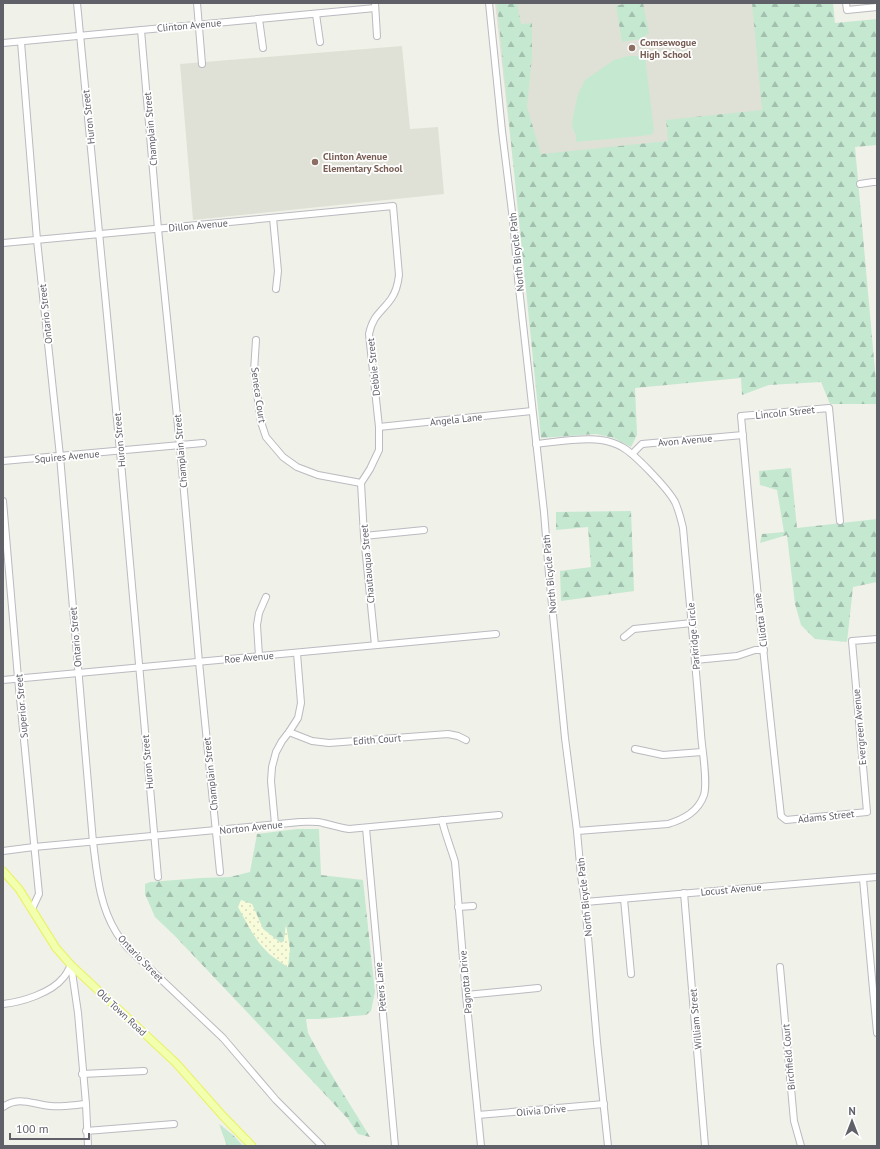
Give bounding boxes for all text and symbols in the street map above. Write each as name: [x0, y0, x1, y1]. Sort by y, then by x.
street label: Clinton Avenue: [156, 16, 222, 35]
place label: Comsewogue High School: [640, 36, 696, 61]
marker: Comsewogue High School: [627, 43, 637, 53]
street label: Huron Street: [79, 89, 98, 145]
street label: Champlain Street: [141, 91, 160, 166]
place label: Clinton Avenue Elementary School: [323, 150, 403, 175]
marker: Clinton Avenue Elementary School: [310, 157, 320, 167]
street label: North Bicycle Path: [506, 212, 527, 292]
street label: Dillon Avenue: [168, 216, 228, 235]
street label: Ontario Street: [36, 283, 55, 345]
street label: Debbie Street: [364, 337, 383, 397]
street label: Seneca Court: [248, 366, 269, 424]
street label: Lincoln Street: [755, 403, 816, 422]
street label: Angela Lane: [429, 410, 483, 429]
street label: Huron Street: [111, 412, 128, 468]
street label: Champlain Street: [171, 413, 190, 488]
street label: Avon Avenue: [657, 432, 713, 449]
street label: Squires Avenue: [34, 447, 100, 466]
street label: Chautauqua Street: [358, 523, 377, 604]
street label: North Bicycle Path: [540, 534, 559, 614]
street label: Ciliotta Lane: [751, 592, 770, 648]
street label: Parkridge Circle: [684, 602, 703, 670]
street label: Ontario Street: [66, 606, 85, 668]
street label: Roe Avenue: [224, 649, 274, 666]
street label: Superior Street: [12, 673, 31, 739]
street label: Evergreen Avenue: [850, 688, 869, 766]
street label: Edith Court: [353, 731, 402, 748]
street label: Huron Street: [139, 734, 156, 790]
street label: Champlain Street: [200, 736, 221, 811]
street label: Adams Street: [797, 807, 856, 826]
street label: Norton Avenue: [219, 818, 283, 837]
street label: North Bicycle Path: [574, 857, 595, 937]
street label: Locust Avenue: [700, 880, 762, 899]
street label: Ontario Street: [115, 932, 167, 985]
street label: Pagnotta Drive: [456, 950, 475, 1014]
street label: Peters Lane: [372, 962, 389, 1012]
street label: Old Town Road: [94, 986, 149, 1039]
street label: William Street: [686, 988, 705, 1050]
street label: Birchfield Court: [779, 1023, 798, 1091]
north arrow: [832, 1101, 872, 1141]
street label: Olivia Drive: [516, 1102, 567, 1119]
text: N: [848, 1104, 856, 1118]
scale bar: [10, 1115, 89, 1141]
text: 100 m: [16, 1121, 49, 1136]

